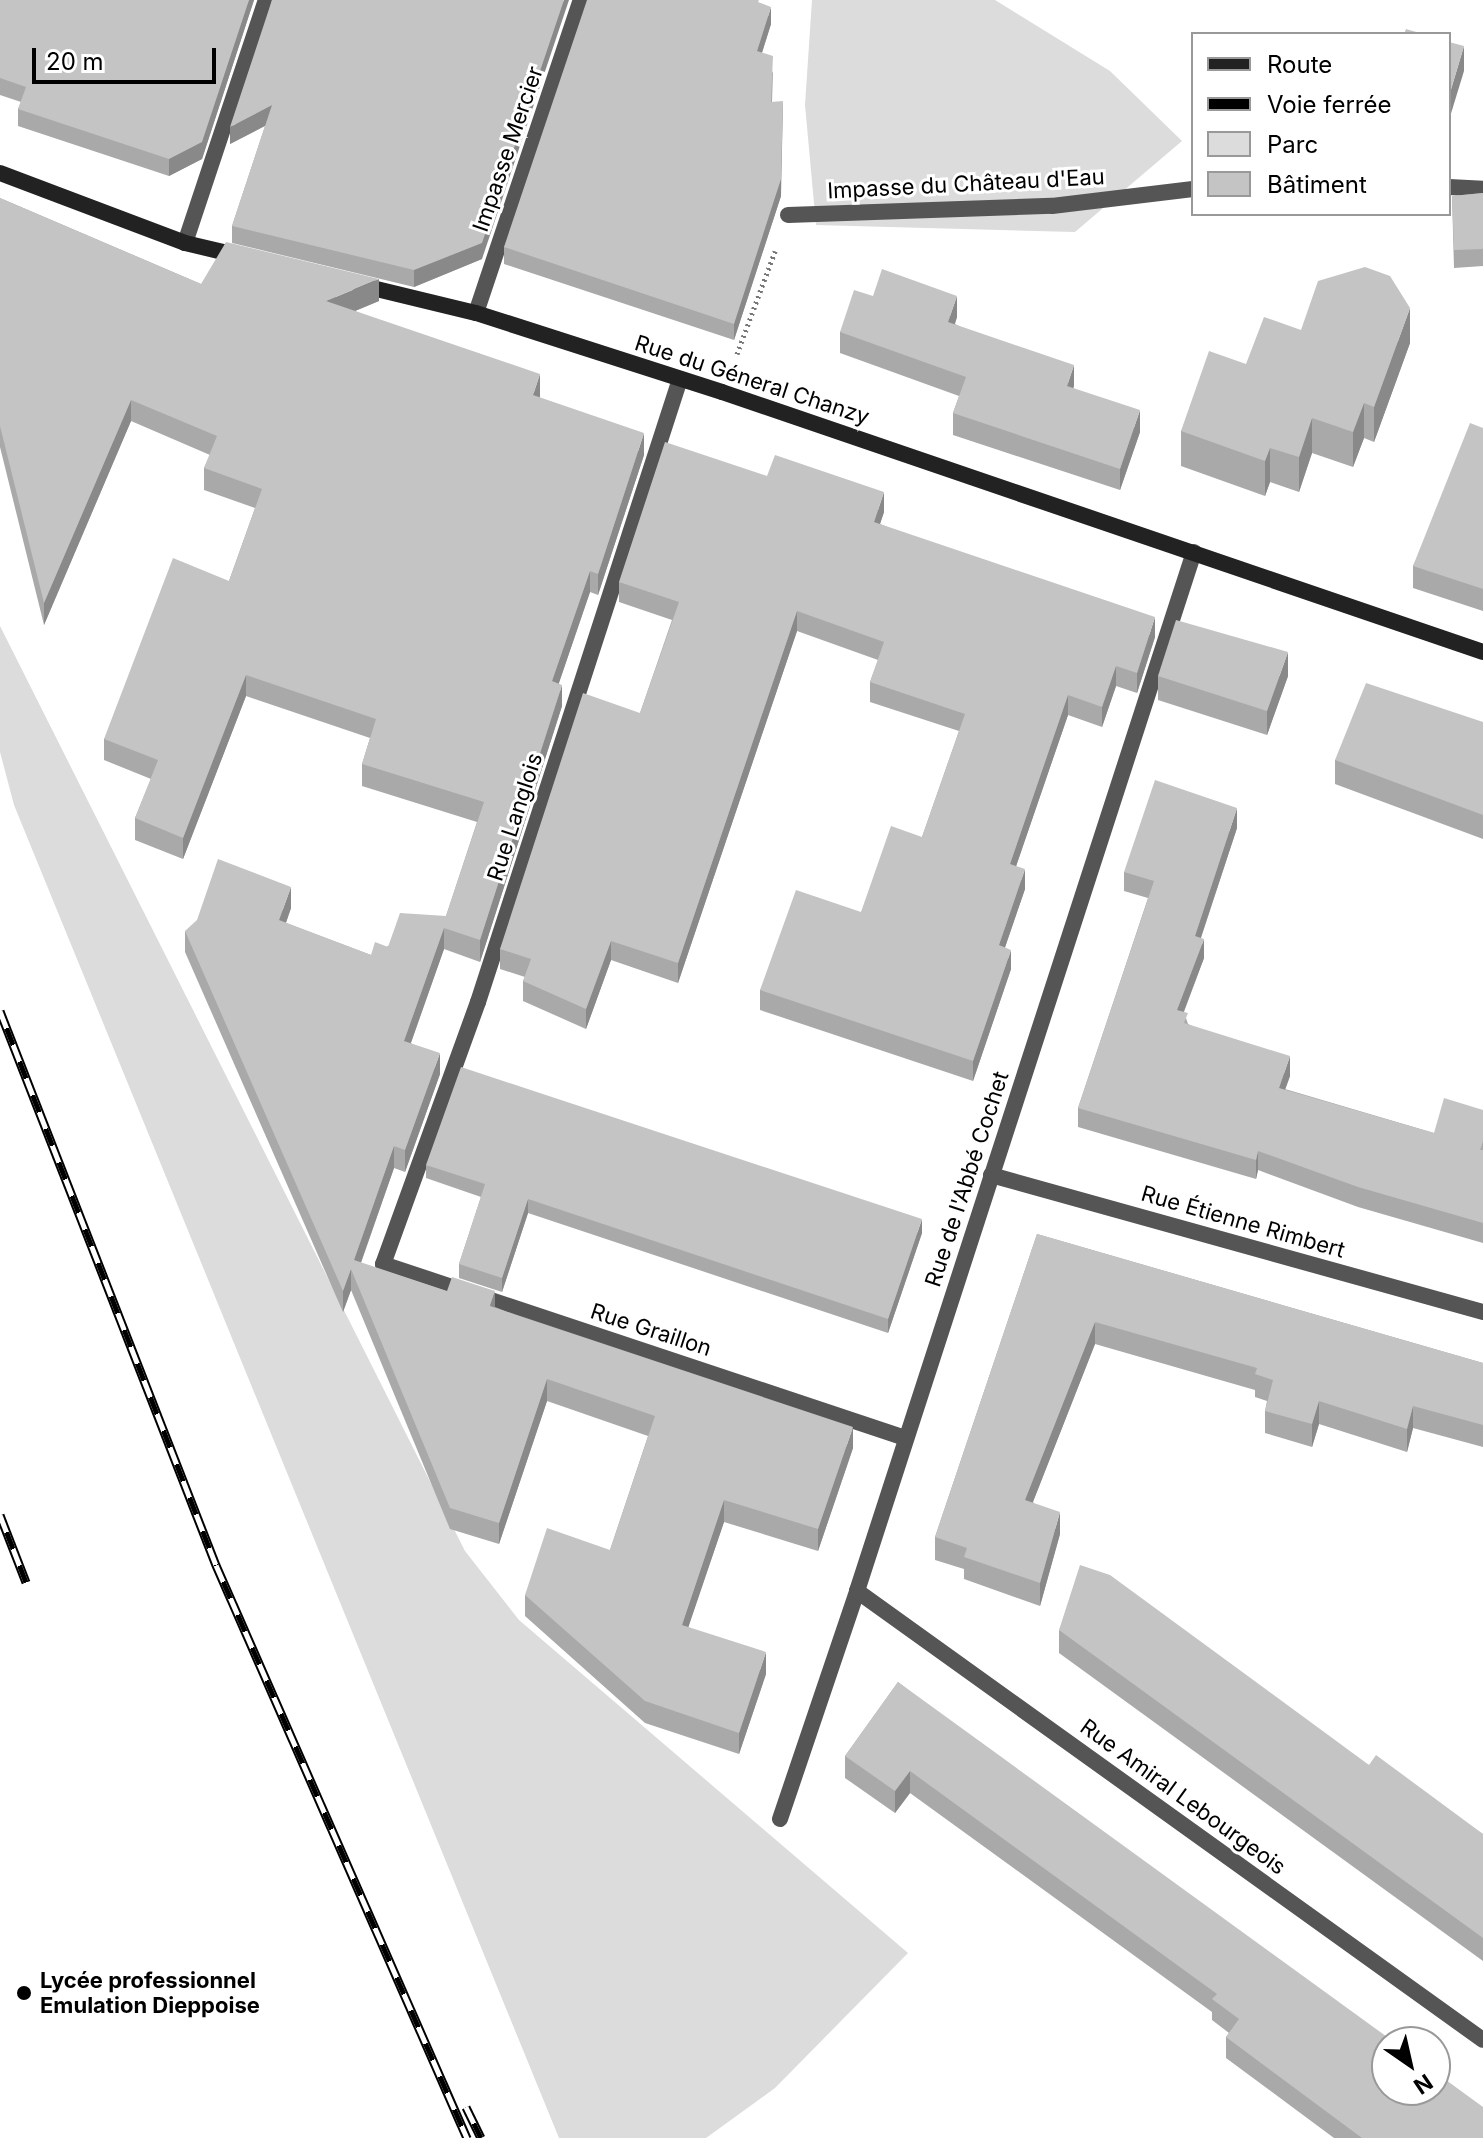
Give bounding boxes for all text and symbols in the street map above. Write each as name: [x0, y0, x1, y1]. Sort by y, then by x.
scale bar: [36, 32, 220, 82]
legend: [1191, 32, 1451, 216]
text: 20 m: [46, 47, 104, 76]
text: Route: [1267, 50, 1332, 79]
street label: Impasse Mercier: [467, 63, 549, 235]
text: Voie ferrée: [1267, 90, 1392, 119]
text: Parc: [1267, 130, 1318, 159]
street label: Impasse du Château d'Eau: [827, 164, 1105, 204]
text: Bâtiment: [1267, 170, 1367, 199]
street label: Rue du Géneral Chanzy: [631, 330, 873, 430]
street label: Rue Langlois: [482, 750, 548, 884]
street label: Rue de l'Abbé Cochet: [920, 1068, 1014, 1290]
street label: Rue Étienne Rimbert: [1138, 1180, 1348, 1264]
street label: Rue Graillon: [587, 1298, 715, 1362]
street label: Rue Amiral Lebourgeois: [1075, 1714, 1291, 1880]
place label: Lycée professionnel Emulation Dieppoise: [40, 1967, 260, 2018]
marker: Lycée professionnel Emulation Dieppoise: [15, 1984, 33, 2002]
north arrow: [1371, 2026, 1451, 2106]
text: N: [1409, 2069, 1438, 2100]

